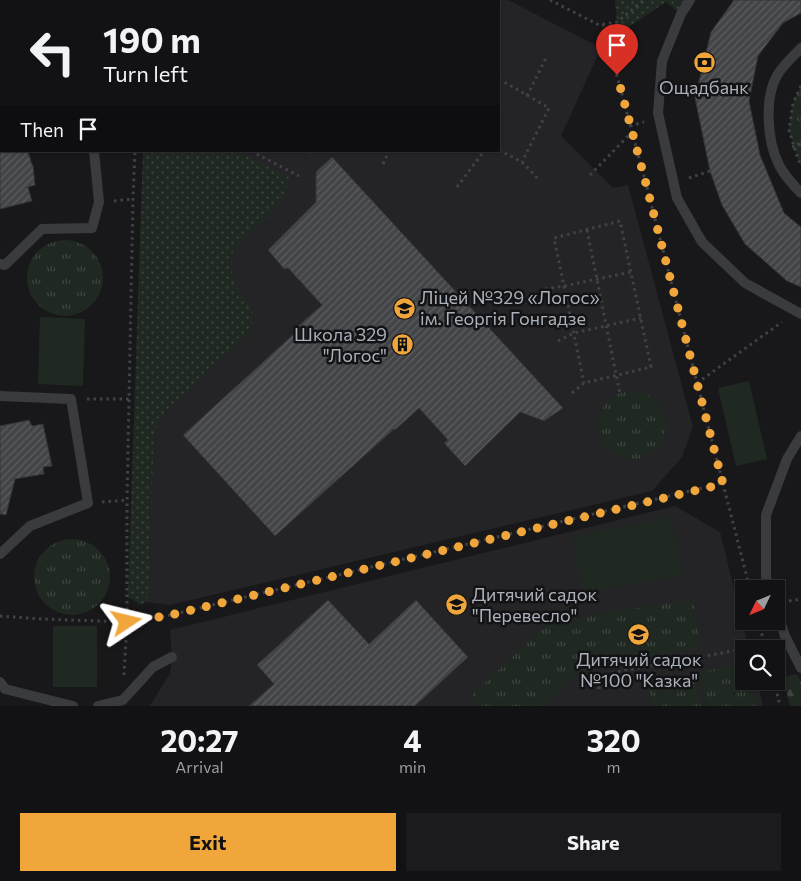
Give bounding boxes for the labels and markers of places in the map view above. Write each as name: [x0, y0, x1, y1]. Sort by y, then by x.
pin: [596, 24, 638, 75]
bank icon: Ощадбанк: [692, 51, 716, 75]
place label: Ощадбанк: [659, 76, 749, 98]
place label: Ліцей №329 «Логос» ім. Георгія Гонгадзе: [420, 286, 600, 329]
school or university icon: Ліцей №329 «Логос» ім. Георгія Гонгадзе: [392, 296, 416, 320]
place label: Школа 329 "Логос": [294, 323, 387, 366]
building icon: Школа 329 "Логос": [391, 333, 415, 357]
place label: Дитячий садок "Перевесло": [472, 583, 598, 626]
school or university icon: Дитячий садок "Перевесло": [444, 593, 468, 617]
school or university icon: Дитячий садок №100 "Казка": [627, 623, 651, 647]
place label: Дитячий садок №100 "Казка": [576, 648, 702, 691]

